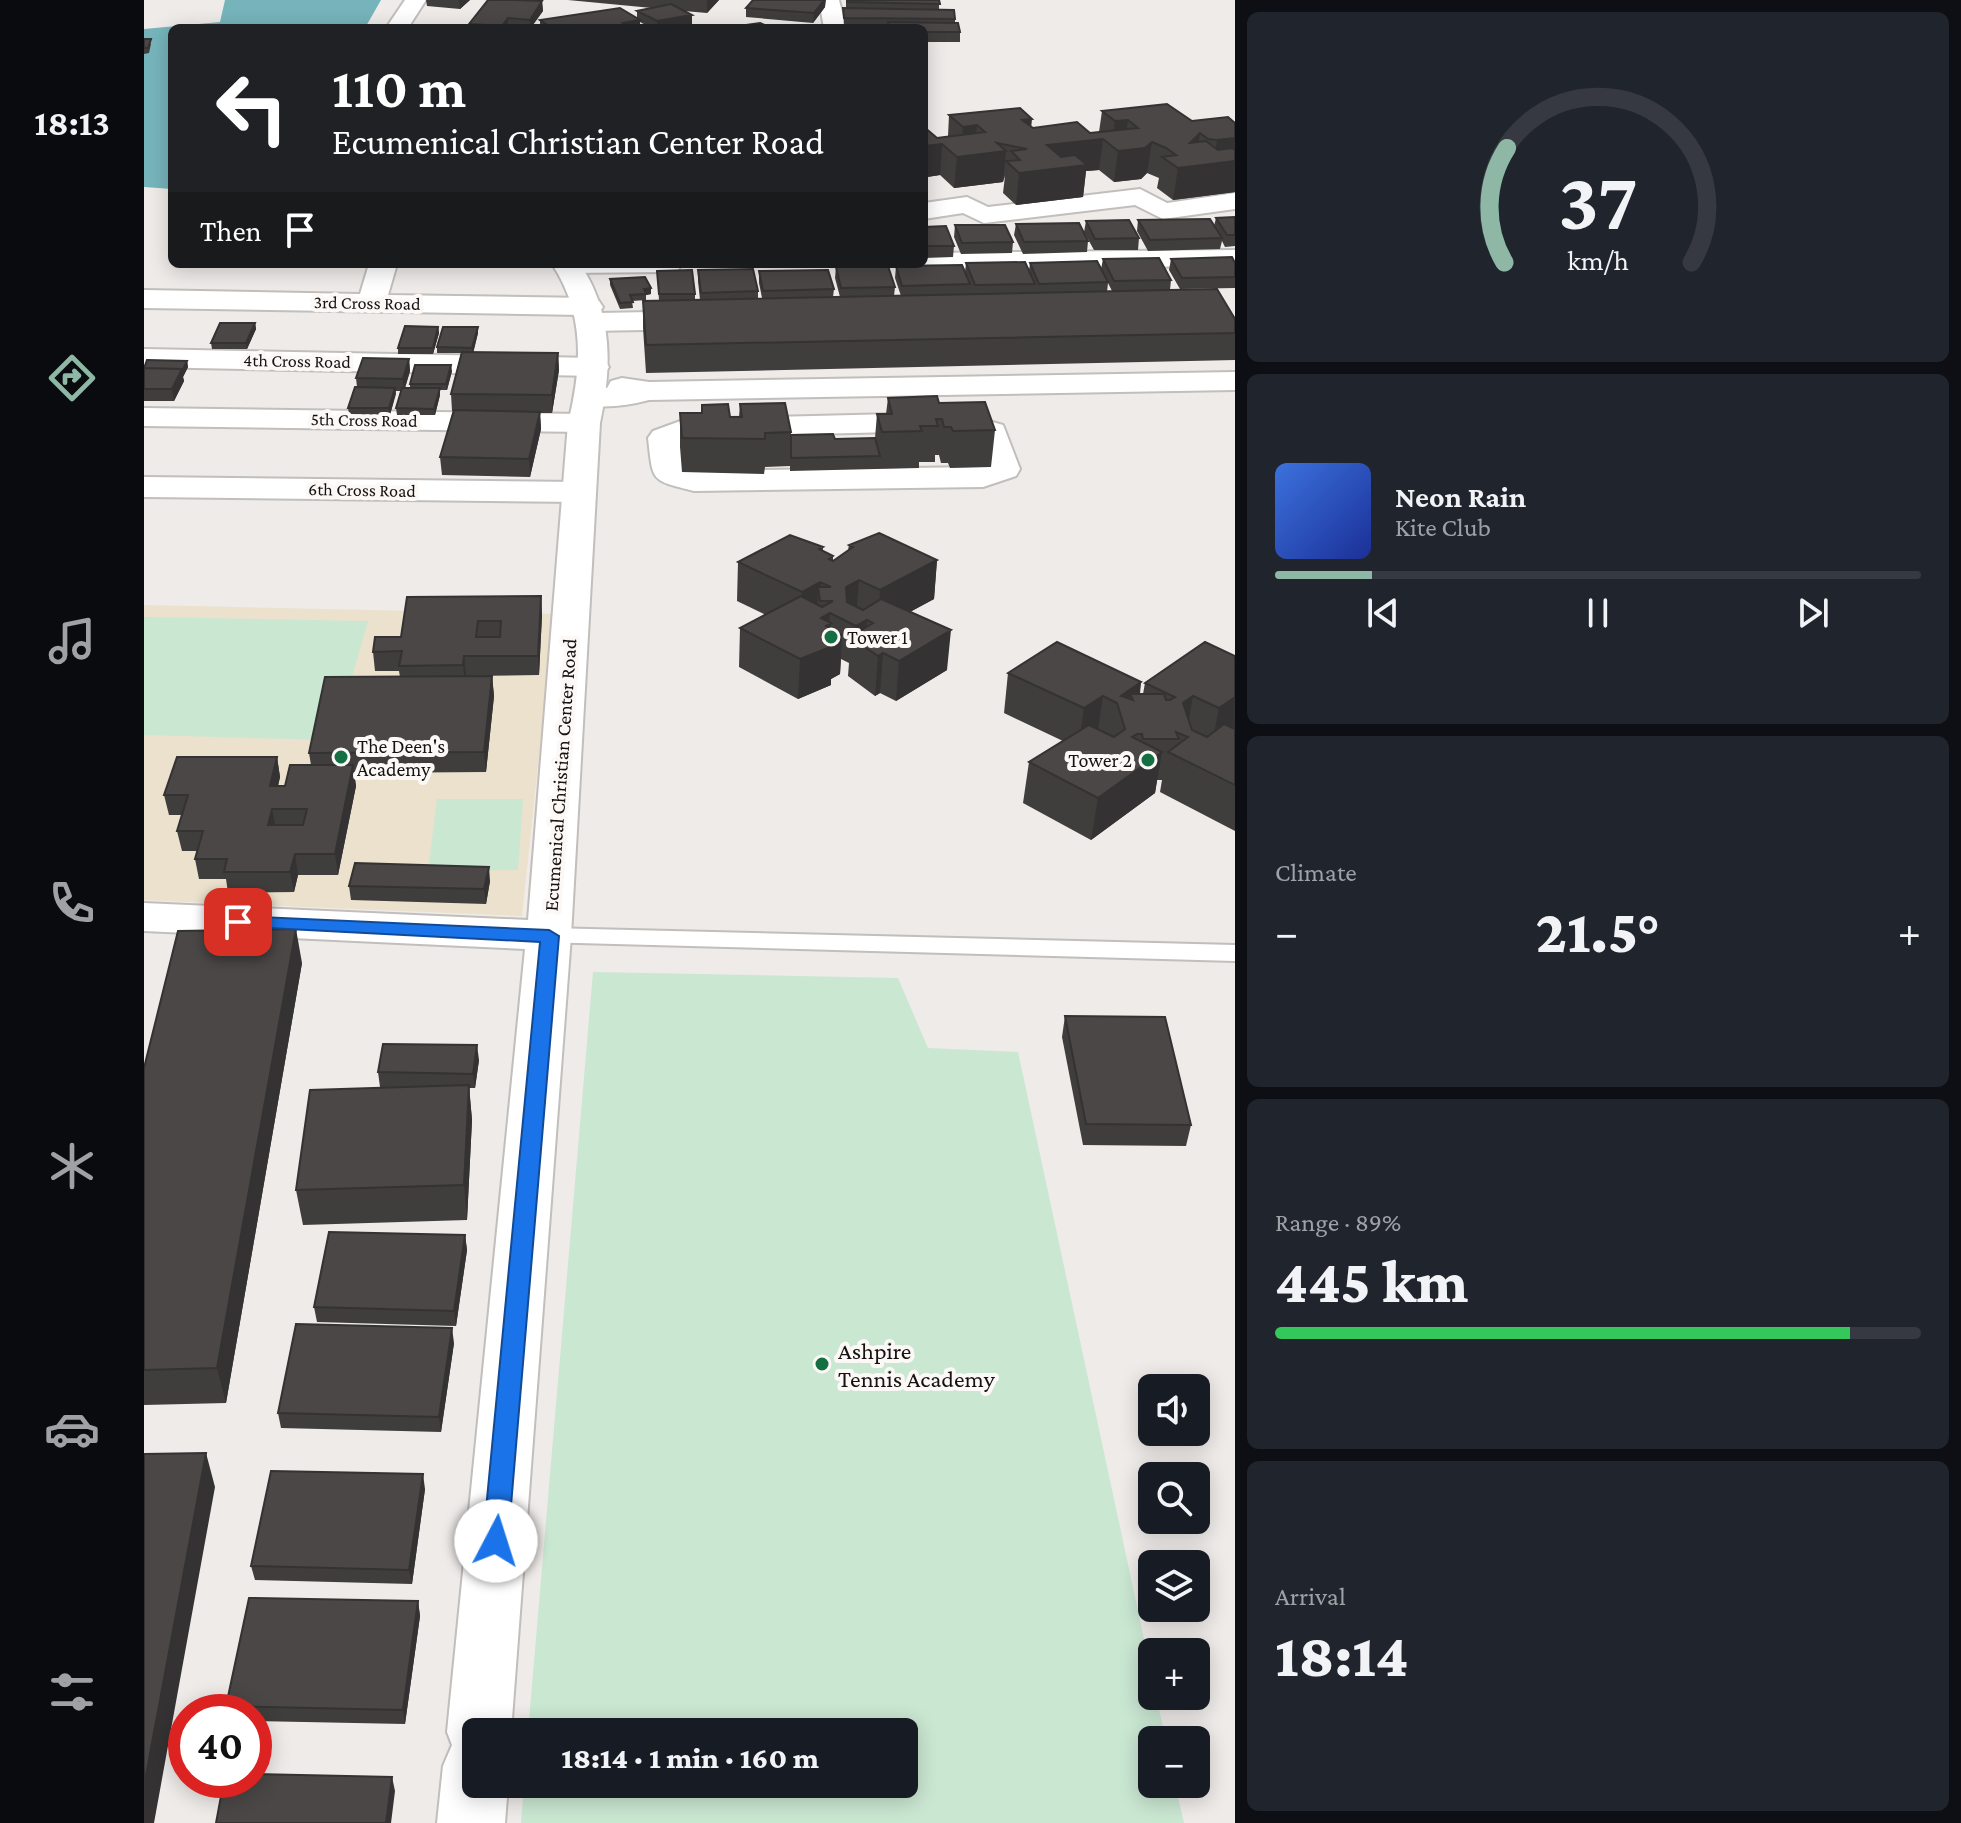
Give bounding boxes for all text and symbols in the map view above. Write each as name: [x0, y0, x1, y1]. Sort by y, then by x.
icon: left: [200, 56, 304, 160]
text: 110 m: [332, 57, 466, 119]
text: 18:13: [34, 103, 110, 143]
text: Ecumenical Christian Center Road: [332, 122, 824, 162]
text: 37: [1558, 154, 1638, 247]
icon: arrive: [278, 208, 322, 252]
text: Then: [200, 214, 262, 247]
text: km/h: [1567, 244, 1629, 276]
street label: 3rd Cross Road: [313, 292, 421, 314]
icon: directions: [44, 350, 100, 406]
street label: 4th Cross Road: [243, 350, 352, 372]
street label: 5th Cross Road: [310, 409, 418, 431]
street label: 6th Cross Road: [308, 479, 416, 501]
text: Neon Rain: [1395, 480, 1526, 513]
text: Kite Club: [1395, 513, 1491, 542]
icon: previous: [1361, 591, 1405, 635]
icon: pause: [1576, 591, 1620, 635]
icon: next: [1791, 591, 1835, 635]
icon: music: [44, 613, 100, 669]
place label: Tower 1: [847, 626, 908, 648]
marker: Tower 1: [822, 628, 840, 646]
street label: Ecumenical Christian Center Road: [539, 637, 581, 912]
place label: The Deen's Academy: [357, 735, 445, 781]
marker: The Deen's Academy: [332, 748, 350, 766]
place label: Tower 2: [1068, 749, 1132, 771]
marker: Tower 2: [1139, 751, 1157, 769]
text: Climate: [1275, 858, 1357, 887]
icon: phone: [44, 875, 100, 931]
pin: [204, 888, 272, 956]
text: 21.5°: [1535, 898, 1661, 965]
icon: arrive: [216, 900, 260, 944]
text: −: [1275, 908, 1298, 956]
text: +: [1898, 908, 1921, 956]
icon: climate: [44, 1138, 100, 1194]
text: Range · 89%: [1275, 1208, 1401, 1237]
text: 445 km: [1275, 1248, 1468, 1315]
place label: Ashpire Tennis Academy: [838, 1337, 996, 1392]
marker: Ashpire Tennis Academy: [813, 1355, 831, 1373]
map controls: [1138, 1374, 1210, 1798]
button: sound: [1138, 1374, 1210, 1446]
icon: car: [44, 1401, 100, 1457]
button: search: [1138, 1462, 1210, 1534]
position arrow: [454, 1499, 538, 1583]
button: layers: [1138, 1550, 1210, 1622]
text: Arrival: [1275, 1582, 1346, 1611]
text: 18:14: [1275, 1622, 1409, 1689]
button: +: [1138, 1638, 1210, 1710]
icon: filters: [44, 1664, 100, 1720]
speed limit sign: 40: [168, 1694, 272, 1798]
button: −: [1138, 1726, 1210, 1798]
text: 18:14 · 1 min · 160 m: [561, 1741, 819, 1774]

